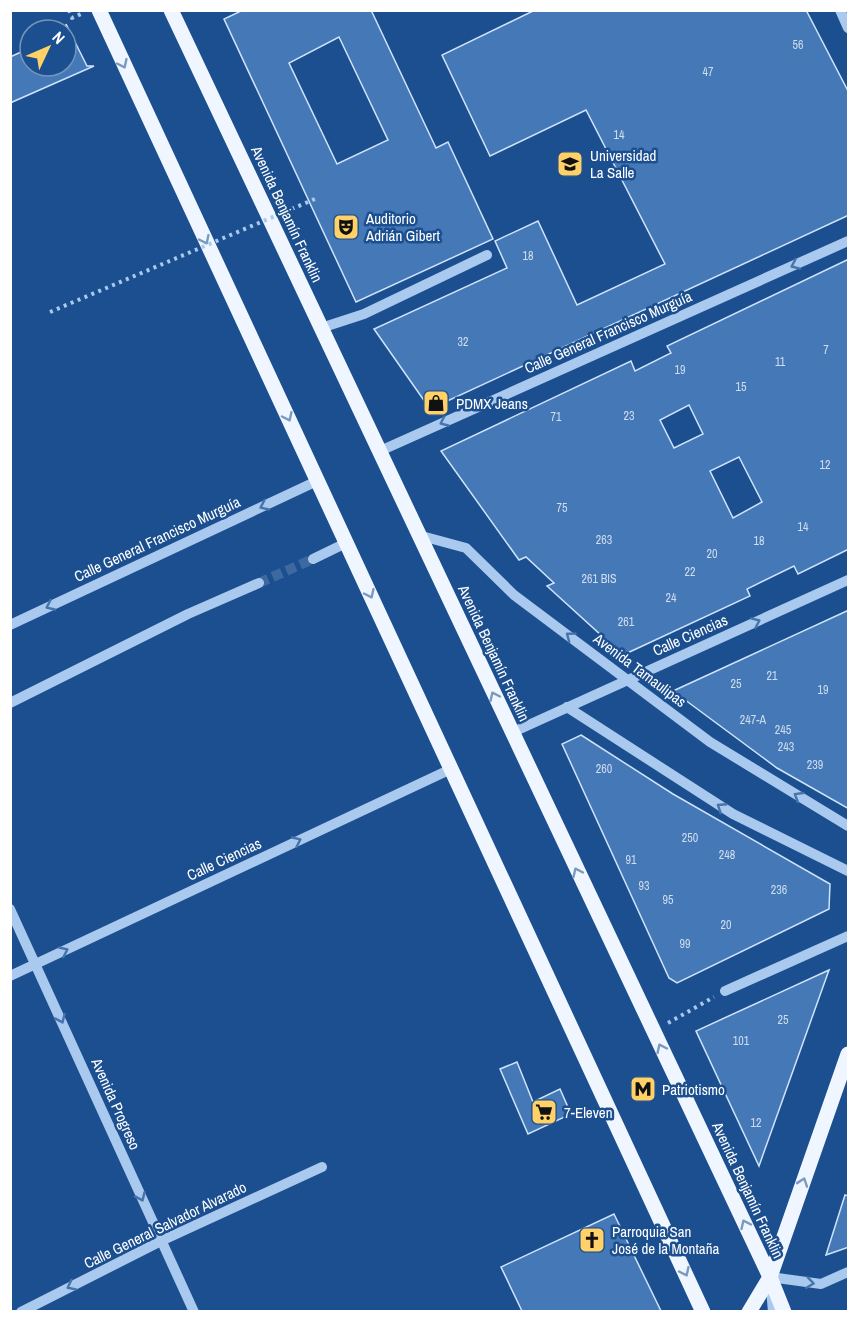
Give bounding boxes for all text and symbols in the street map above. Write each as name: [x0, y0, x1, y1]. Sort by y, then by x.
north arrow: [18, 18, 78, 78]
text: N: [48, 27, 70, 49]
house number: 56: [793, 37, 803, 53]
one-way arrow: [116, 57, 128, 68]
house number: 47: [703, 64, 714, 80]
house number: 14: [614, 127, 625, 143]
street label: Avenida Benjamín Franklin: [246, 142, 328, 286]
place label: Universidad La Salle: [590, 145, 656, 183]
school or university icon: Universidad La Salle: [555, 149, 585, 179]
place label: Auditorio Adrián Gibert: [365, 208, 440, 246]
theatre icon: Auditorio Adrián Gibert: [331, 212, 361, 242]
one-way arrow: [198, 234, 210, 245]
house number: 18: [523, 248, 533, 264]
one-way arrow: [790, 258, 801, 270]
street label: Calle General Francisco Murguía: [521, 286, 695, 378]
house number: 32: [458, 334, 468, 350]
house number: 7: [823, 342, 829, 358]
house number: 11: [775, 354, 786, 370]
house number: 19: [675, 362, 685, 378]
house number: 15: [736, 379, 747, 395]
shop icon: PDMX Jeans: [421, 388, 451, 418]
place label: PDMX Jeans: [456, 393, 528, 414]
house number: 23: [624, 408, 634, 424]
house number: 71: [551, 409, 562, 425]
one-way arrow: [280, 411, 292, 422]
one-way arrow: [440, 415, 451, 427]
house number: 12: [820, 457, 830, 473]
street label: Calle General Francisco Murguía: [70, 491, 244, 587]
one-way arrow: [260, 498, 271, 510]
house number: 75: [557, 500, 568, 516]
house number: 14: [798, 519, 809, 535]
house number: 263: [596, 532, 612, 548]
house number: 18: [754, 533, 764, 549]
house number: 20: [707, 546, 717, 562]
house number: 22: [685, 564, 695, 580]
house number: 261 BIS: [581, 571, 617, 587]
street label: Avenida Benjamín Franklin: [453, 581, 535, 725]
one-way arrow: [362, 588, 374, 599]
house number: 24: [666, 590, 677, 606]
one-way arrow: [45, 599, 56, 611]
street label: Calle Ciencias: [649, 609, 731, 661]
house number: 261: [618, 614, 635, 630]
one-way arrow: [749, 617, 760, 629]
street label: Avenida Tamaulipas: [588, 628, 691, 712]
one-way arrow: [566, 632, 577, 643]
house number: 21: [767, 668, 778, 684]
house number: 25: [731, 676, 742, 692]
house number: 19: [818, 682, 828, 698]
one-way arrow: [489, 691, 501, 702]
house number: 247-A: [740, 712, 767, 728]
house number: 245: [775, 722, 792, 738]
house number: 243: [778, 739, 794, 755]
house number: 239: [807, 757, 823, 773]
house number: 260: [596, 761, 612, 777]
one-way arrow: [794, 791, 804, 803]
one-way arrow: [717, 802, 727, 814]
house number: 250: [682, 830, 698, 846]
street label: Calle Ciencias: [183, 833, 265, 885]
one-way arrow: [291, 837, 302, 849]
house number: 248: [719, 847, 735, 863]
house number: 91: [626, 852, 637, 868]
one-way arrow: [573, 868, 585, 879]
house number: 93: [639, 878, 649, 894]
house number: 236: [771, 882, 787, 898]
house number: 95: [663, 892, 674, 908]
house number: 20: [721, 917, 731, 933]
house number: 99: [680, 936, 690, 952]
one-way arrow: [57, 946, 68, 958]
house number: 25: [778, 1012, 789, 1028]
one-way arrow: [54, 1013, 66, 1024]
house number: 101: [733, 1033, 750, 1049]
one-way arrow: [657, 1044, 669, 1055]
street label: Avenida Progreso: [86, 1054, 146, 1153]
metro station icon: Patriotismo: [628, 1074, 658, 1104]
place label: Patriotismo: [662, 1079, 725, 1100]
supermarket icon: 7-Eleven: [529, 1097, 559, 1127]
place label: 7-Eleven: [564, 1102, 613, 1123]
house number: 12: [751, 1115, 761, 1131]
street label: Avenida Benjamín Franklin: [707, 1118, 789, 1262]
street label: Calle General Salvador Alvarado: [80, 1176, 250, 1274]
one-way arrow: [796, 1178, 809, 1188]
one-way arrow: [134, 1190, 146, 1201]
one-way arrow: [740, 1220, 752, 1231]
place label: Parroquia San José de la Montaña: [612, 1221, 720, 1259]
church icon: Parroquia San José de la Montaña: [577, 1225, 607, 1255]
one-way arrow: [677, 1265, 689, 1276]
one-way arrow: [806, 1276, 815, 1288]
one-way arrow: [67, 1279, 78, 1291]

